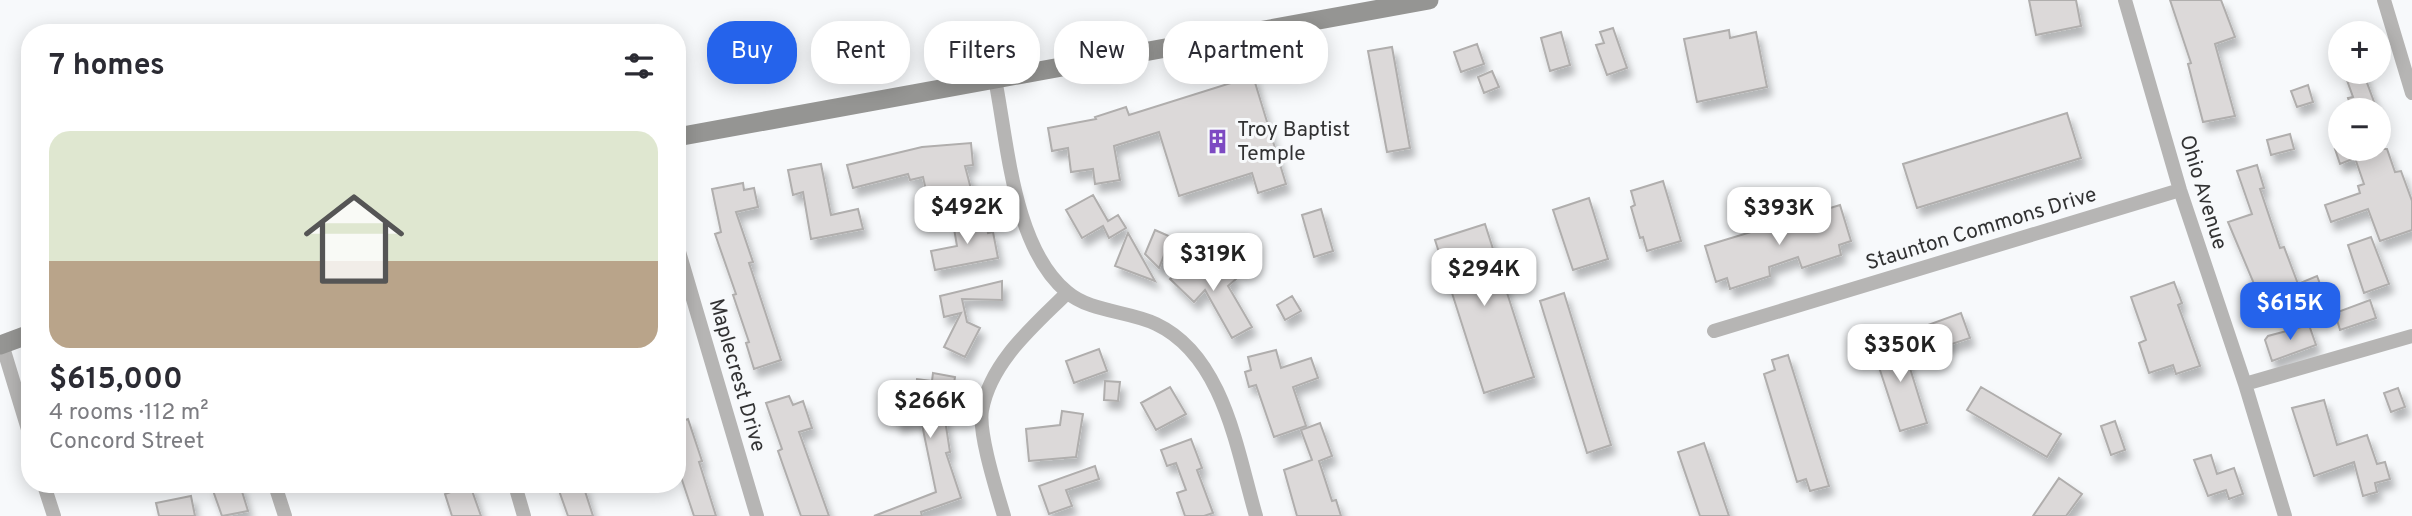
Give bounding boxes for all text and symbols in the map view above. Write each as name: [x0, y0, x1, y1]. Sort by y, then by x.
chip: Buy: [707, 21, 797, 84]
chip: Rent: [811, 21, 910, 84]
chip: Filters: [924, 21, 1040, 84]
chip: New: [1054, 21, 1149, 84]
chip: Apartment: [1163, 21, 1328, 84]
map controls: [2328, 21, 2391, 161]
button: +: [2328, 21, 2391, 84]
icon: filters: [620, 47, 658, 85]
text: 7 homes: [49, 48, 165, 85]
button: −: [2328, 98, 2391, 161]
place label: Troy Baptist Temple: [1237, 117, 1350, 168]
building icon: Troy Baptist Temple: [1203, 127, 1231, 155]
street label: Ohio Avenue: [2172, 132, 2233, 253]
icon: home: [291, 176, 417, 302]
street label: Staunton Commons Drive: [1863, 181, 2100, 277]
pin: $492K: [918, 187, 1016, 246]
pin: $393K: [1730, 188, 1828, 247]
text: $492K: [930, 194, 1004, 223]
text: $393K: [1743, 195, 1815, 224]
pin: $319K: [1164, 233, 1262, 293]
text: $319K: [1179, 241, 1247, 270]
pin: $294K: [1435, 248, 1533, 308]
text: $294K: [1447, 256, 1521, 285]
pin: $615K: [2241, 282, 2339, 342]
text: $615K: [2256, 290, 2324, 319]
street label: Maplecrest Drive: [702, 296, 771, 455]
pin: $350K: [1851, 324, 1949, 384]
text: $350K: [1863, 332, 1937, 361]
text: $615,000: [49, 362, 183, 399]
pin: $266K: [881, 380, 979, 440]
text: $266K: [894, 388, 966, 417]
text: 4 rooms · 112 m²: [49, 399, 209, 428]
text: Concord Street: [49, 428, 204, 457]

